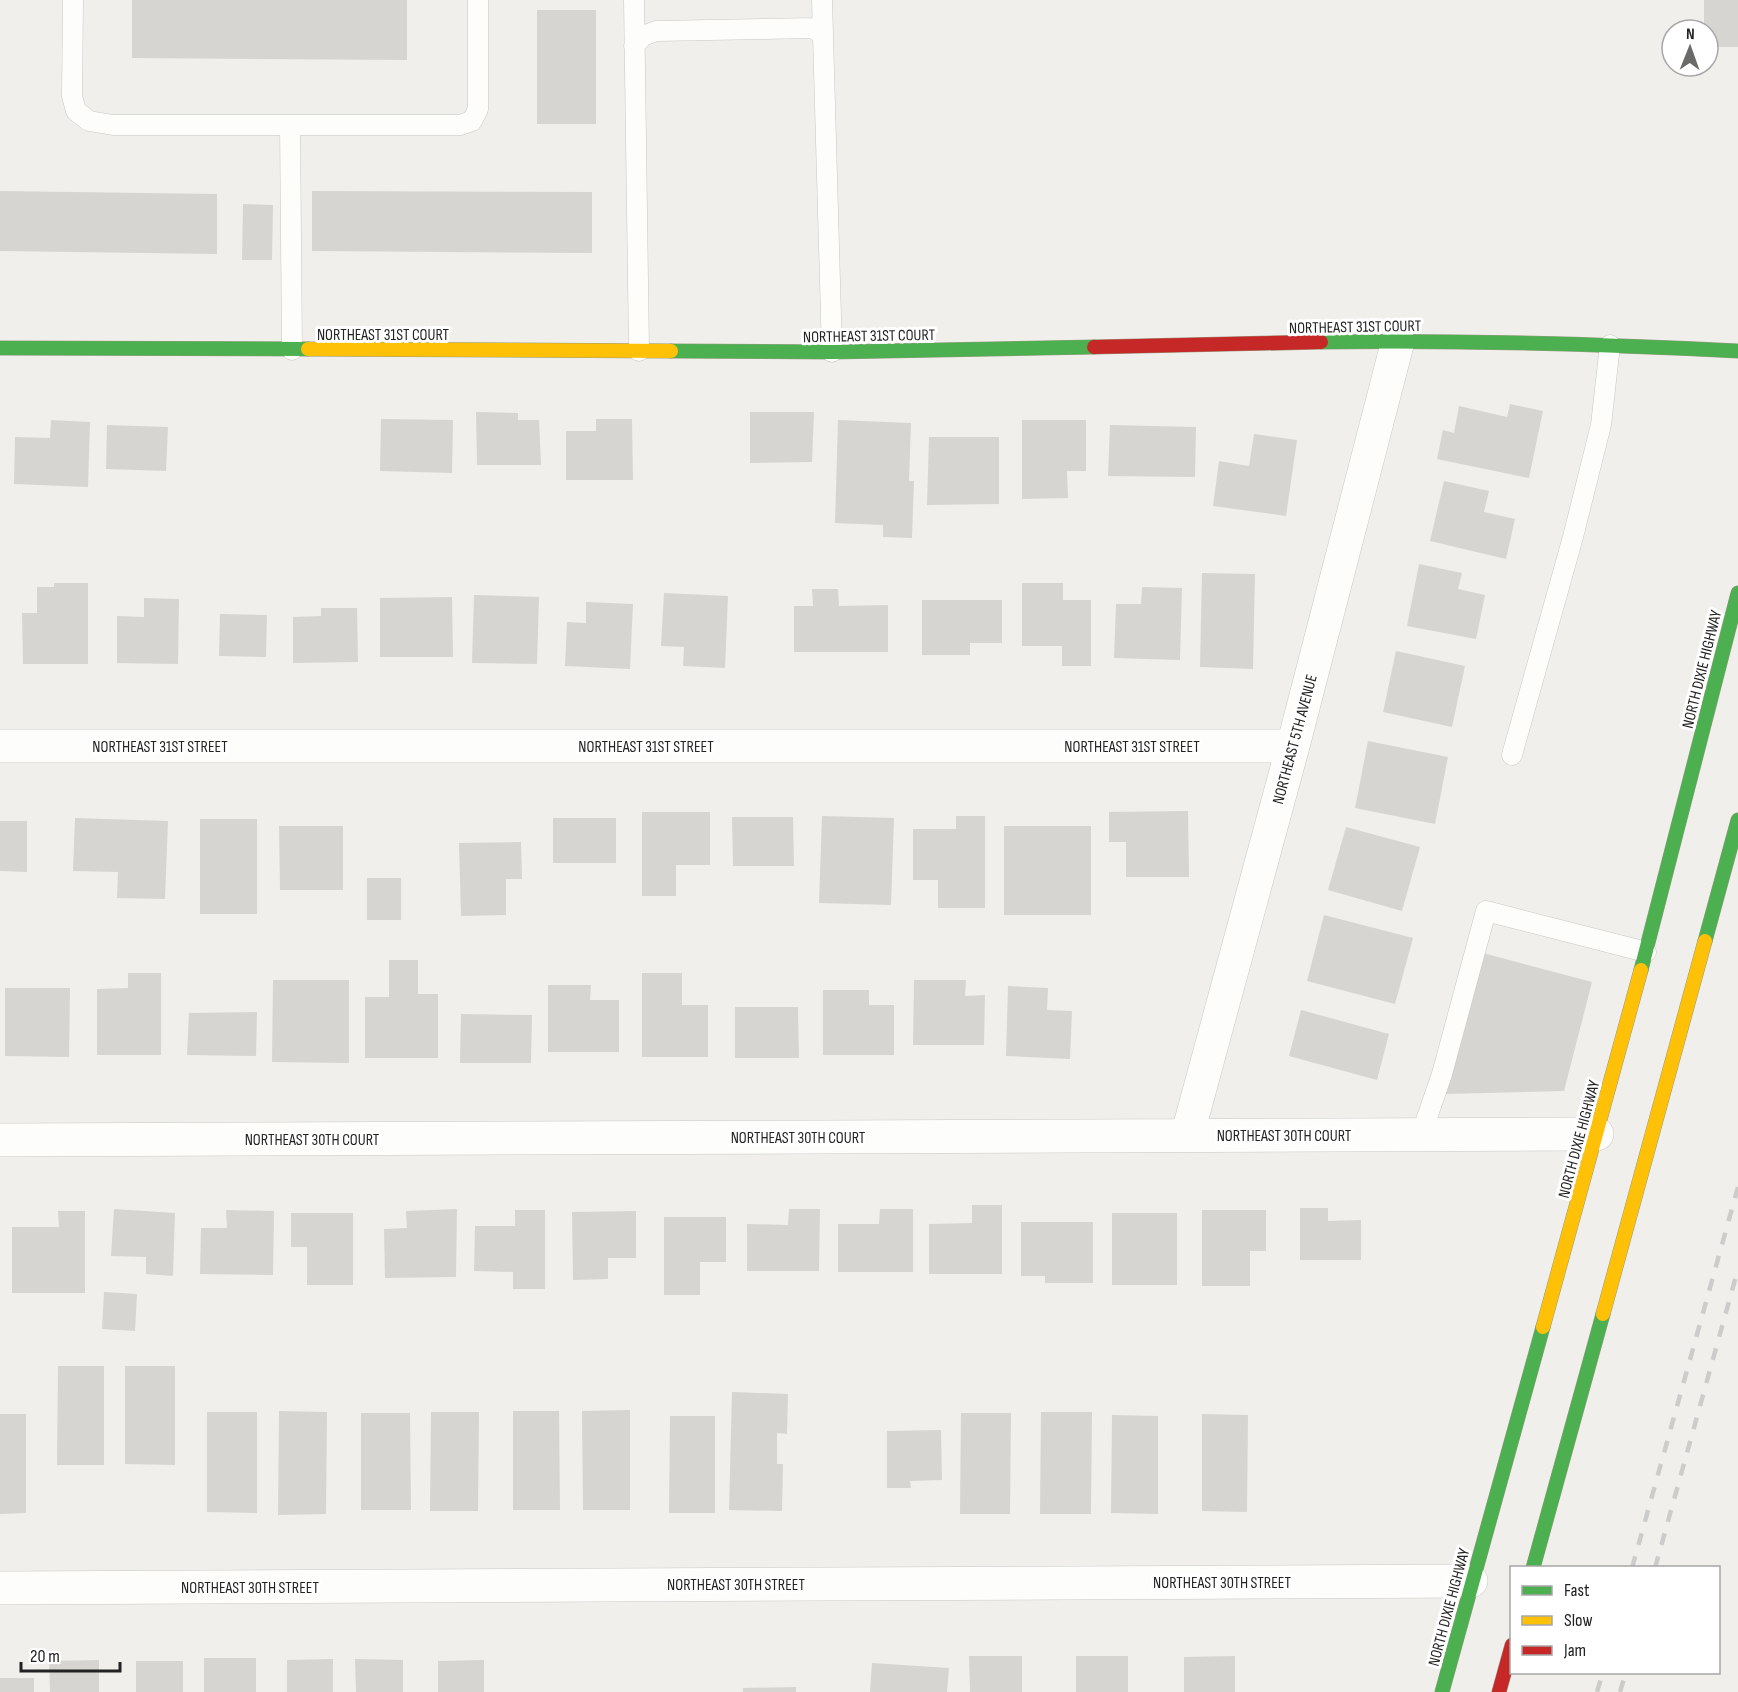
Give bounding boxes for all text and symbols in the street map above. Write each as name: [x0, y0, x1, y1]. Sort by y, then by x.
north arrow: [1660, 18, 1720, 78]
text: N: [1686, 25, 1695, 44]
street label: NORTHEAST 31ST COURT: [1289, 317, 1422, 338]
street label: NORTHEAST 31ST COURT: [317, 326, 450, 345]
street label: NORTHEAST 31ST COURT: [803, 326, 936, 347]
street label: NORTH DIXIE HIGHWAY: [1679, 608, 1726, 730]
street label: NORTHEAST 5TH AVENUE: [1269, 673, 1322, 806]
street label: NORTHEAST 31ST STREET: [92, 738, 228, 757]
street label: NORTHEAST 31ST STREET: [578, 738, 714, 757]
street label: NORTHEAST 31ST STREET: [1064, 738, 1200, 757]
street label: NORTH DIXIE HIGHWAY: [1555, 1078, 1604, 1200]
street label: NORTHEAST 30TH COURT: [1217, 1127, 1352, 1146]
street label: NORTHEAST 30TH COURT: [731, 1129, 866, 1148]
street label: NORTHEAST 30TH COURT: [245, 1131, 380, 1150]
street label: NORTH DIXIE HIGHWAY: [1425, 1546, 1474, 1668]
legend: [1510, 1566, 1720, 1674]
street label: NORTHEAST 30TH STREET: [1153, 1574, 1291, 1593]
street label: NORTHEAST 30TH STREET: [667, 1576, 805, 1595]
street label: NORTHEAST 30TH STREET: [181, 1579, 319, 1598]
text: Fast: [1564, 1580, 1590, 1601]
text: Slow: [1564, 1610, 1593, 1631]
scale bar: [21, 1635, 120, 1673]
text: Jam: [1563, 1640, 1586, 1661]
text: 20 m: [30, 1646, 60, 1667]

